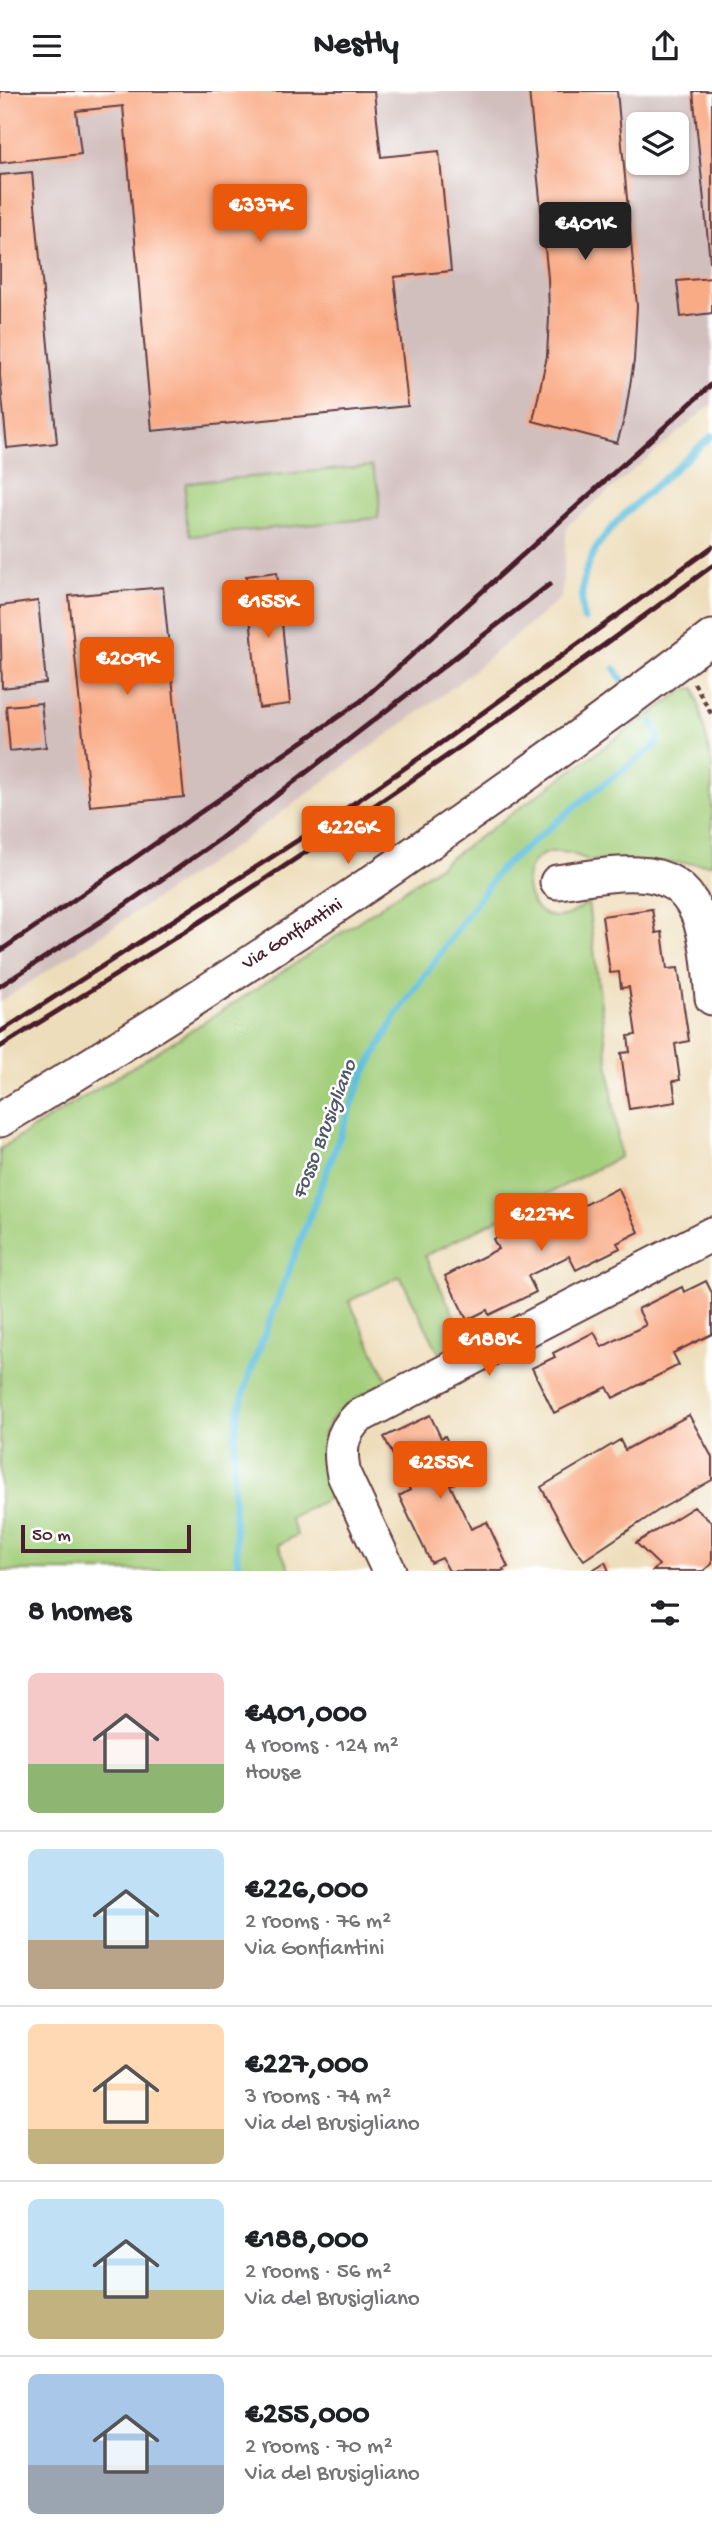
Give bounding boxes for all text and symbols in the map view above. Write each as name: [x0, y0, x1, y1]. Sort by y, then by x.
icon: menu: [28, 27, 66, 65]
text: Nestly: [313, 27, 399, 65]
icon: share: [646, 27, 684, 65]
map controls: [626, 112, 689, 175]
button: layers: [626, 112, 689, 175]
pin: €337K: [211, 185, 309, 244]
text: €337K: [229, 193, 291, 220]
pin: €401K: [536, 202, 634, 262]
text: €401K: [555, 211, 615, 238]
pin: €155K: [219, 581, 317, 640]
text: €155K: [238, 589, 298, 616]
pin: €209K: [78, 637, 176, 697]
text: €209K: [96, 646, 158, 673]
pin: €226K: [299, 807, 397, 866]
text: €226K: [318, 815, 378, 842]
street label: Via Gonfiantini: [238, 894, 348, 977]
water label: Fosso Brusigliano: [288, 1056, 364, 1203]
pin: €227K: [492, 1193, 590, 1253]
text: €227K: [511, 1202, 571, 1229]
pin: €188K: [440, 1319, 538, 1378]
text: €188K: [459, 1327, 519, 1354]
pin: €255K: [391, 1441, 489, 1501]
text: €255K: [409, 1450, 471, 1477]
scale bar: [21, 1522, 191, 1554]
text: 50 m: [32, 1525, 71, 1548]
icon: filters: [646, 1594, 684, 1632]
text: 8 homes: [28, 1596, 131, 1631]
text: €401,000: [245, 1698, 367, 1733]
icon: home: [84, 1701, 168, 1785]
text: 4 rooms · 124 m²: [245, 1733, 399, 1760]
text: House: [245, 1760, 301, 1787]
text: €226,000: [245, 1874, 368, 1909]
icon: home: [84, 1877, 168, 1961]
text: 2 rooms · 76 m²: [245, 1909, 391, 1936]
text: Via Gonfiantini: [245, 1936, 384, 1963]
text: €227,000: [245, 2049, 368, 2084]
icon: home: [84, 2052, 168, 2136]
text: 3 rooms · 74 m²: [245, 2084, 391, 2111]
text: Via del Brusigliano: [245, 2111, 420, 2138]
text: €188,000: [245, 2224, 368, 2259]
icon: home: [84, 2227, 168, 2311]
text: 2 rooms · 56 m²: [245, 2259, 391, 2286]
text: Via del Brusigliano: [245, 2286, 420, 2313]
text: €255,000: [245, 2399, 370, 2434]
icon: home: [84, 2402, 168, 2486]
text: 2 rooms · 70 m²: [245, 2434, 393, 2461]
text: Via del Brusigliano: [245, 2461, 420, 2488]

